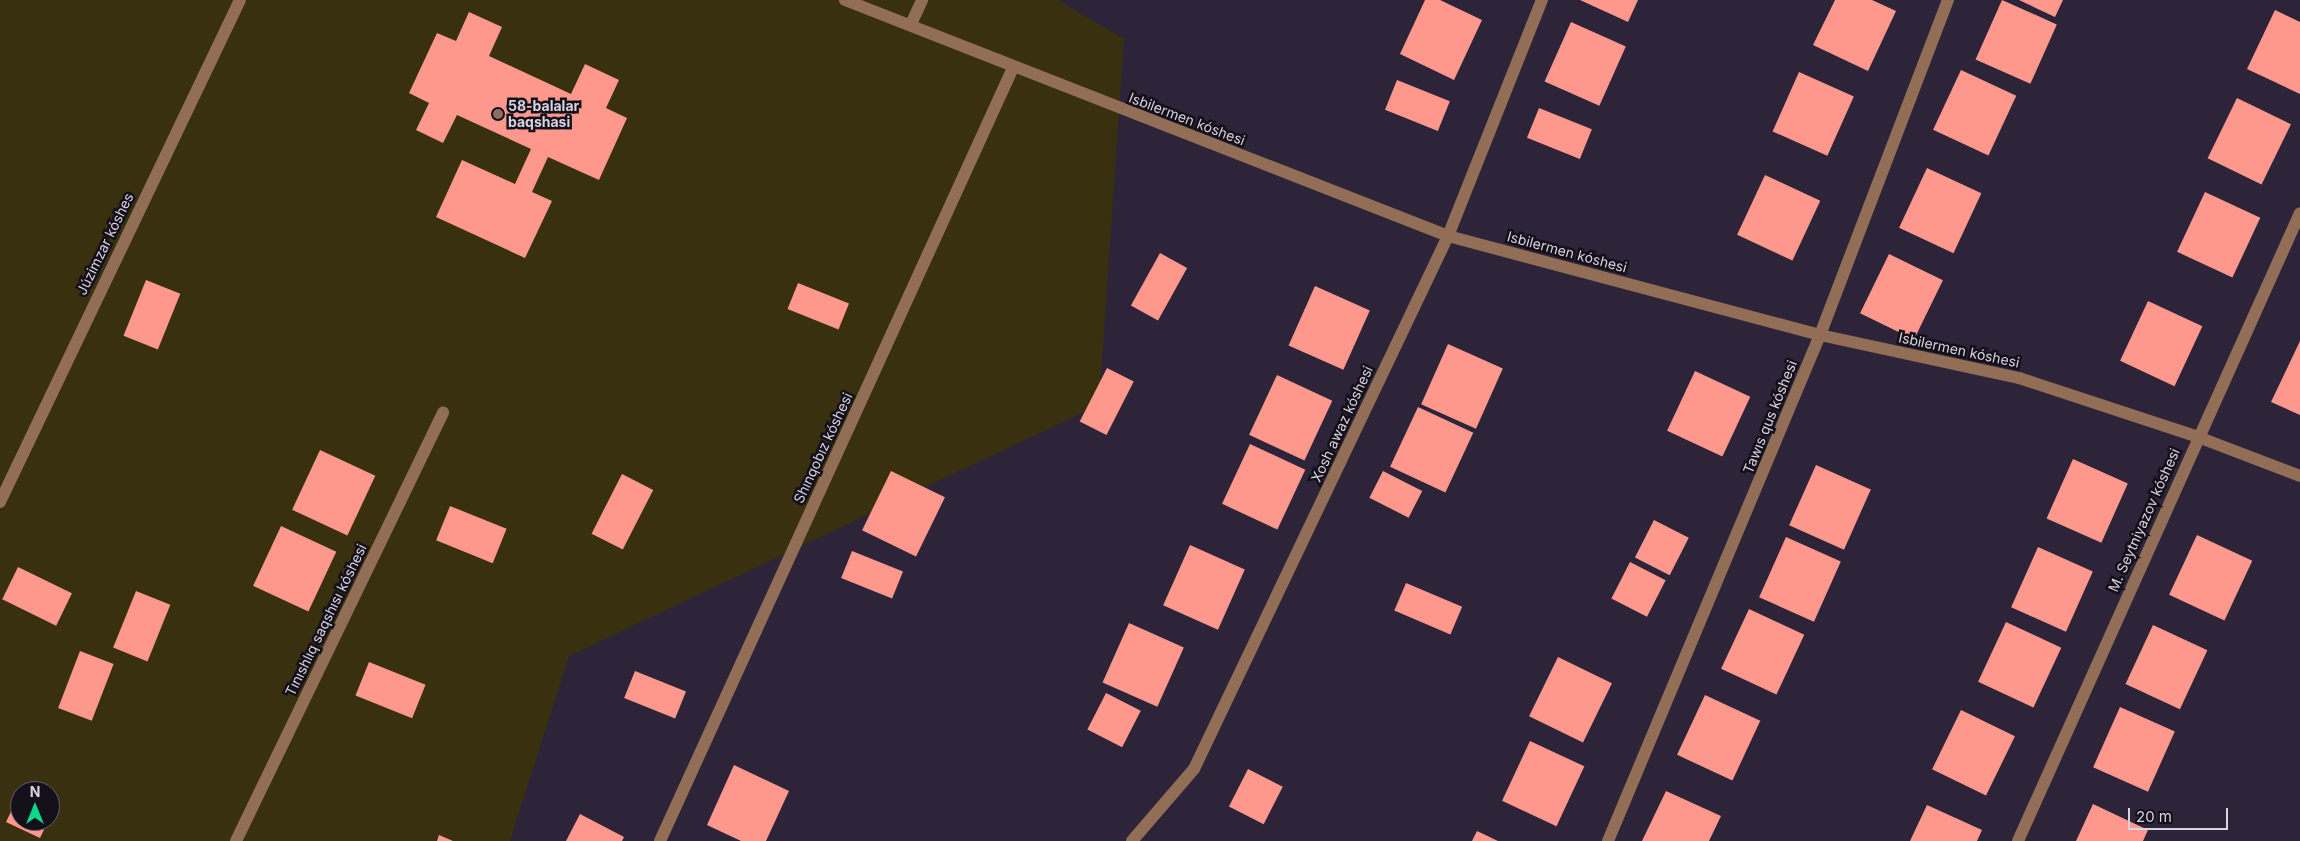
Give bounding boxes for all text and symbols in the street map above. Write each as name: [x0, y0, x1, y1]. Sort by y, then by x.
street label: Isbilermen kóshesi: [1126, 89, 1248, 149]
place label: 58-balalar baqshasi: [508, 98, 579, 130]
marker: 58-balalar baqshasi: [492, 108, 504, 120]
street label: Júzimzar kóshes: [73, 190, 137, 298]
street label: Isbilermen kóshesi: [1505, 228, 1629, 276]
street label: Isbilermen kóshesi: [1897, 329, 2021, 371]
street label: Tawıs qus kóshesi: [1740, 358, 1800, 476]
street label: Xosh awaz kóshesi: [1308, 363, 1376, 485]
street label: Shınqobız kóshesi: [790, 390, 856, 506]
street label: M. Seytniyazov kóshesi: [2105, 446, 2183, 594]
street label: Tınıshlıq saqshısı kóshesi: [282, 541, 370, 699]
north arrow: [10, 781, 60, 831]
text: N: [30, 783, 40, 800]
scale bar: [2130, 798, 2230, 830]
text: 20 m: [2136, 807, 2172, 826]

